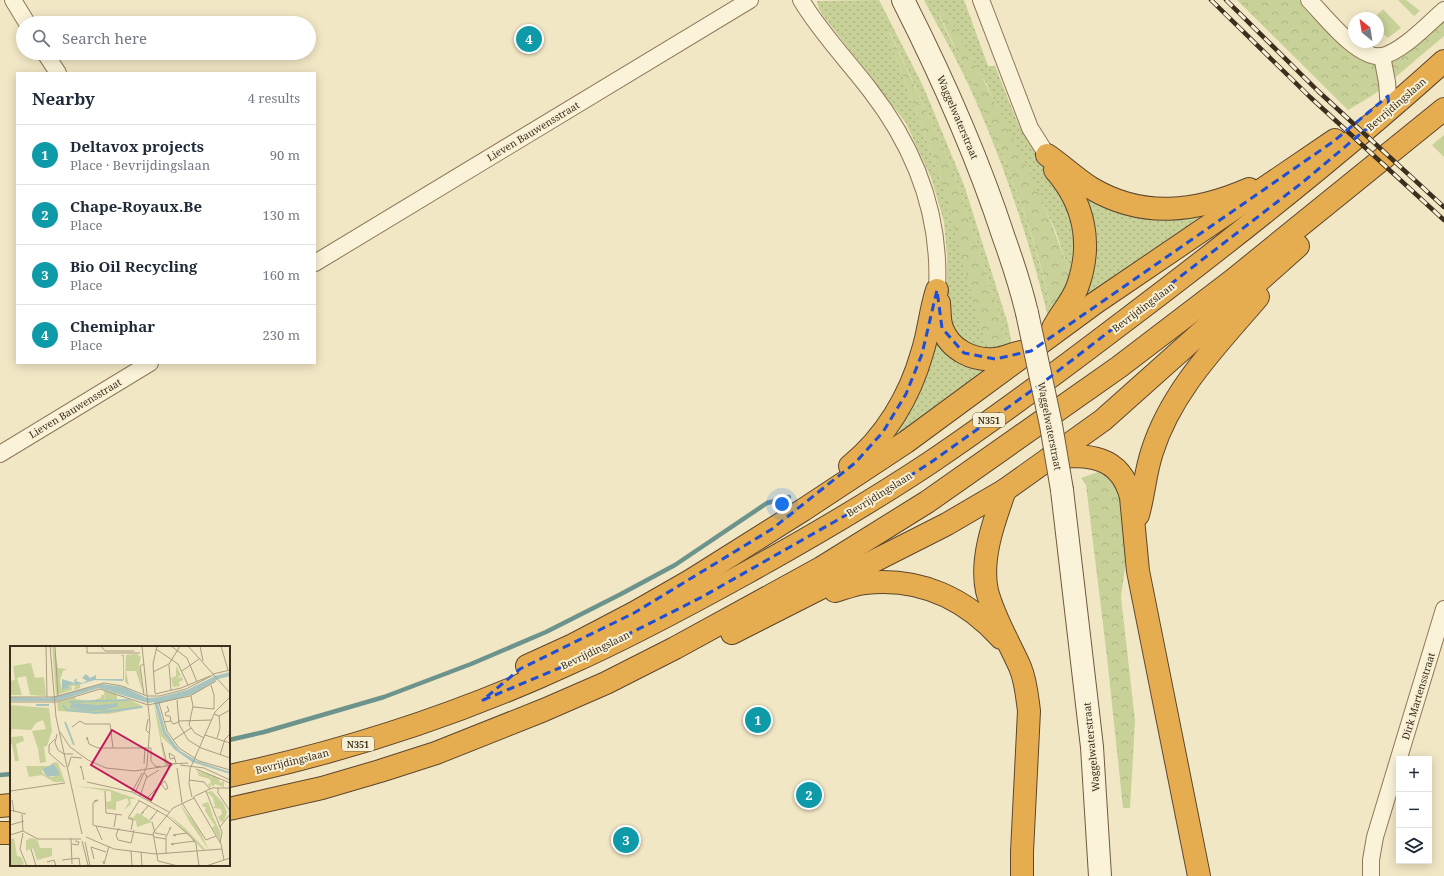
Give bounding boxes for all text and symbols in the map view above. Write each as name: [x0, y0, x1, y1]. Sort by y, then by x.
north arrow: [1348, 12, 1384, 48]
search box: [16, 16, 316, 60]
pin: 4: [516, 24, 542, 54]
icon: search: [30, 27, 52, 49]
text: Search here: [62, 28, 147, 48]
street label: Waggelwaterstraat: [934, 73, 982, 161]
street label: Bevrijdingslaan: [1363, 74, 1429, 134]
text: Nearby: [32, 87, 95, 110]
text: 4 results: [248, 89, 300, 107]
street label: Lieven Bauwensstraat: [484, 98, 582, 164]
text: Deltavox projects: [70, 136, 204, 156]
text: 1: [41, 146, 49, 164]
text: 90 m: [270, 146, 300, 164]
text: Place · Bevrijdingslaan: [70, 156, 210, 174]
text: Chape-Royaux.Be: [70, 196, 202, 216]
text: 2: [41, 206, 49, 224]
text: 130 m: [263, 206, 300, 224]
text: Place: [70, 216, 103, 234]
text: Bio Oil Recycling: [70, 256, 197, 276]
text: 3: [41, 266, 49, 284]
text: 160 m: [263, 266, 300, 284]
text: Place: [70, 276, 103, 294]
street label: Bevrijdingslaan: [1109, 278, 1178, 335]
text: Chemiphar: [70, 316, 155, 336]
text: 4: [41, 326, 49, 344]
text: 230 m: [263, 326, 300, 344]
text: Place: [70, 336, 103, 354]
street label: Lieven Bauwensstraat: [26, 375, 124, 441]
street label: Waggelwaterstraat: [1035, 381, 1066, 472]
road number: N351: [973, 413, 1005, 427]
street label: Bevrijdingslaan: [843, 468, 915, 520]
your location: [772, 494, 792, 514]
street label: Bevrijdingslaan: [558, 627, 632, 673]
inset map: [10, 646, 230, 866]
street label: Dirk Martensstraat: [1398, 650, 1438, 741]
street label: Waggelwaterstraat: [1079, 701, 1103, 792]
pin: 1: [745, 705, 771, 735]
road number: N351: [342, 737, 374, 751]
street label: Bevrijdingslaan: [254, 745, 331, 777]
map controls: [1396, 756, 1432, 864]
button: +: [1396, 756, 1432, 792]
pin: 2: [796, 780, 822, 810]
button: −: [1396, 792, 1432, 828]
pin: 3: [613, 825, 639, 855]
button: layers: [1396, 828, 1432, 864]

